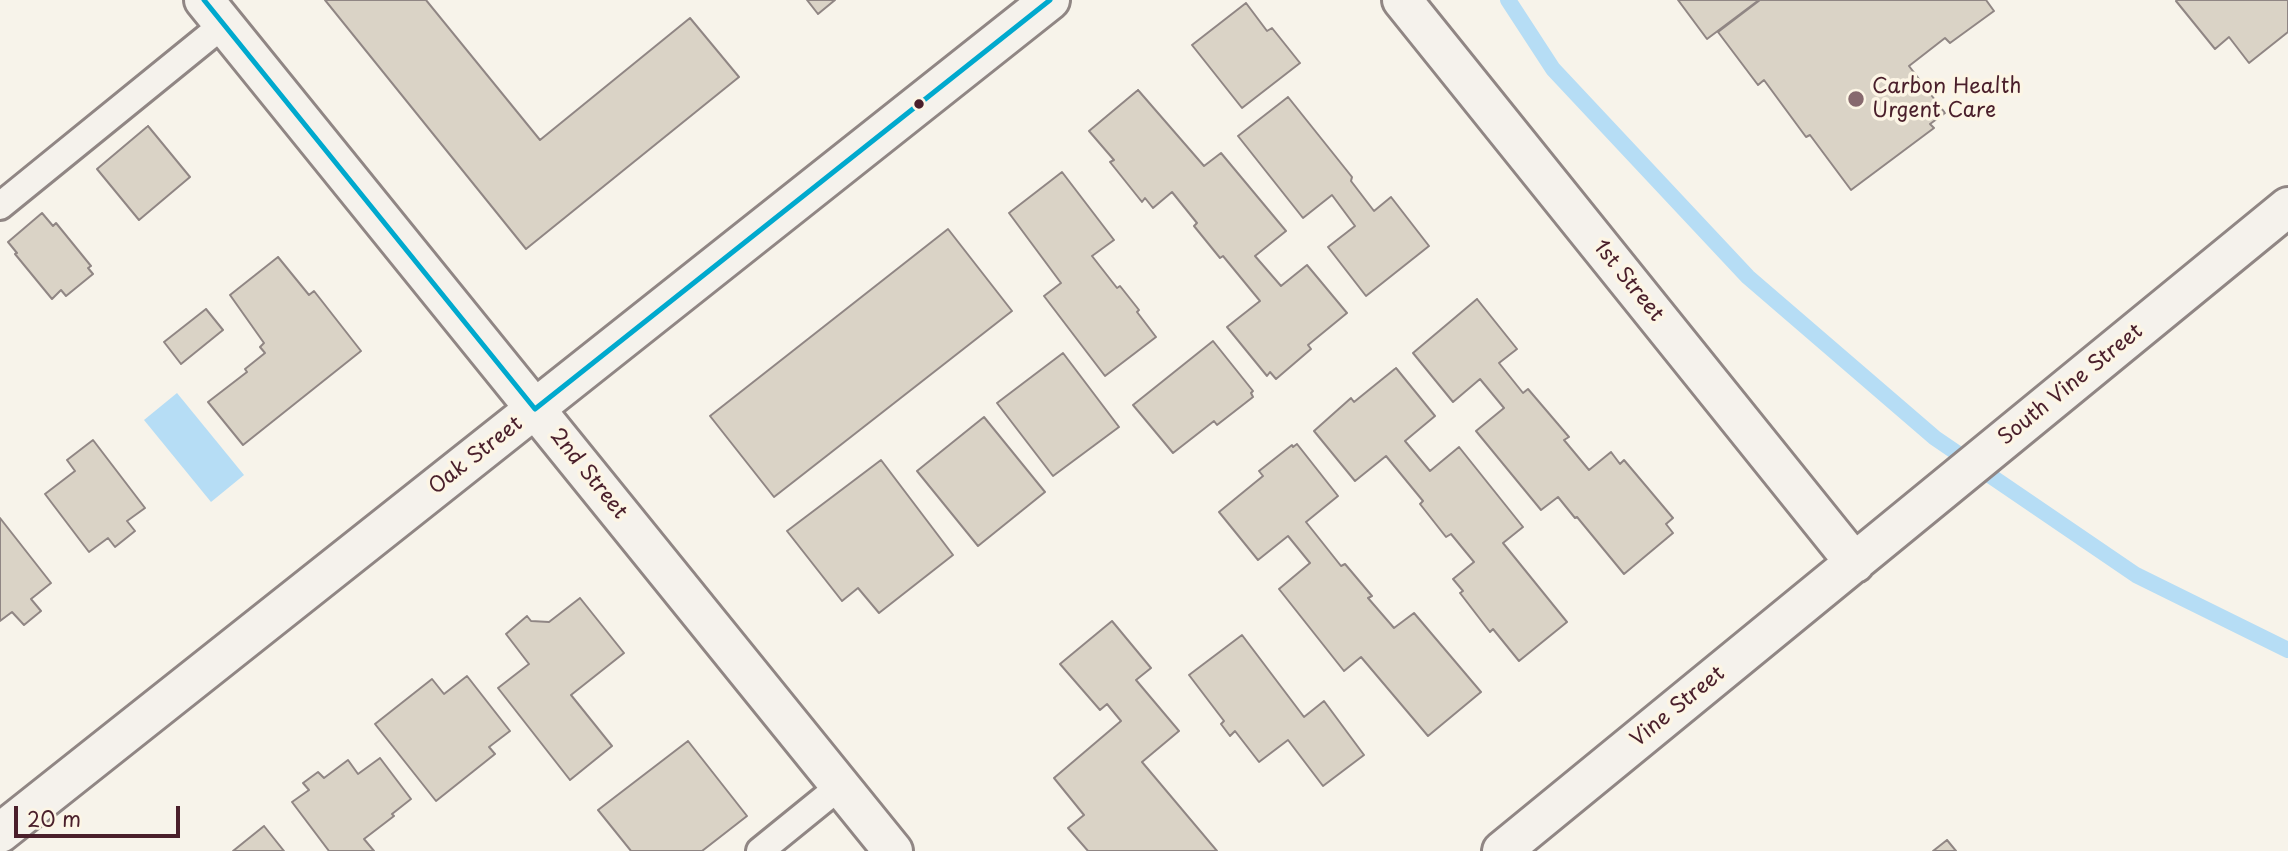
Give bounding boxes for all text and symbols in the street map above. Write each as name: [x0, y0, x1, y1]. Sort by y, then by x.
place label: Carbon Health Urgent Care: [1872, 74, 2021, 124]
marker: Carbon Health Urgent Care: [1846, 89, 1866, 109]
unlabelled marker: [912, 97, 926, 111]
street label: 1st Street: [1587, 235, 1669, 327]
street label: South Vine Street: [1994, 319, 2148, 451]
street label: Oak Street: [424, 412, 528, 500]
street label: 2nd Street: [544, 424, 632, 524]
street label: Vine Street: [1626, 661, 1730, 753]
scale bar: [18, 792, 184, 836]
text: 20 m: [27, 802, 81, 834]

